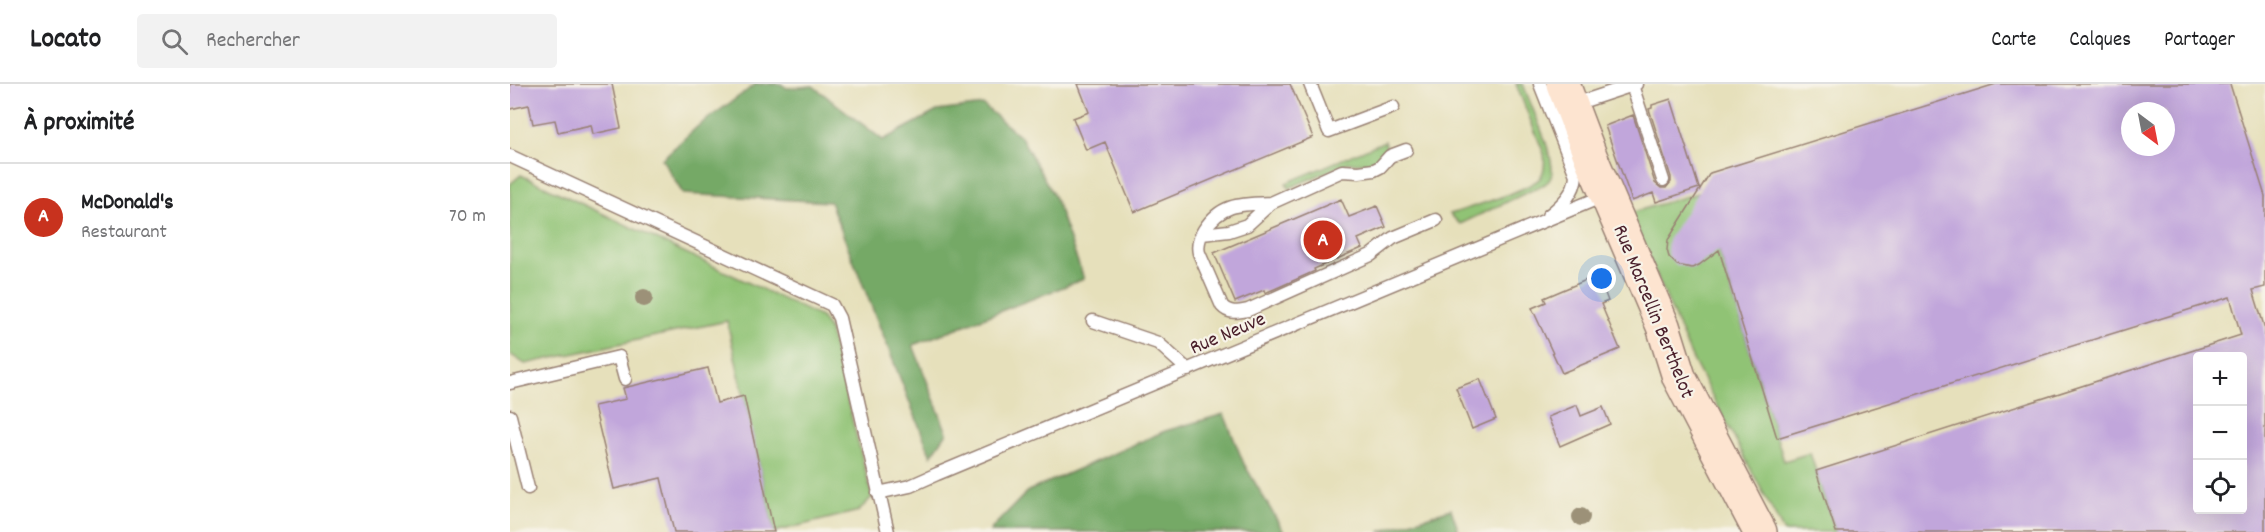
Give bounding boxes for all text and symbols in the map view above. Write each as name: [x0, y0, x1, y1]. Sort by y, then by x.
search box: [137, 14, 557, 68]
text: Locato: [30, 21, 101, 61]
icon: search: [158, 25, 191, 58]
text: Rechercher: [206, 26, 300, 57]
text: Carte: [1991, 26, 2036, 56]
text: Calques: [2069, 26, 2131, 56]
text: Partager: [2164, 26, 2235, 56]
north arrow: [2121, 102, 2175, 156]
text: À proximité: [24, 105, 134, 142]
text: McDonald's: [81, 188, 174, 219]
text: A: [38, 203, 49, 231]
text: 70 m: [449, 203, 486, 231]
pin: A: [1304, 218, 1342, 262]
text: Restaurant: [81, 219, 167, 247]
street label: Rue Marcellin Berthelot: [1604, 221, 1701, 404]
your location: [1587, 264, 1616, 293]
street label: Rue Neuve: [1185, 305, 1271, 364]
map controls: [2193, 352, 2247, 514]
button: +: [2193, 352, 2247, 406]
button: −: [2193, 406, 2247, 460]
button: locate: [2193, 460, 2247, 514]

